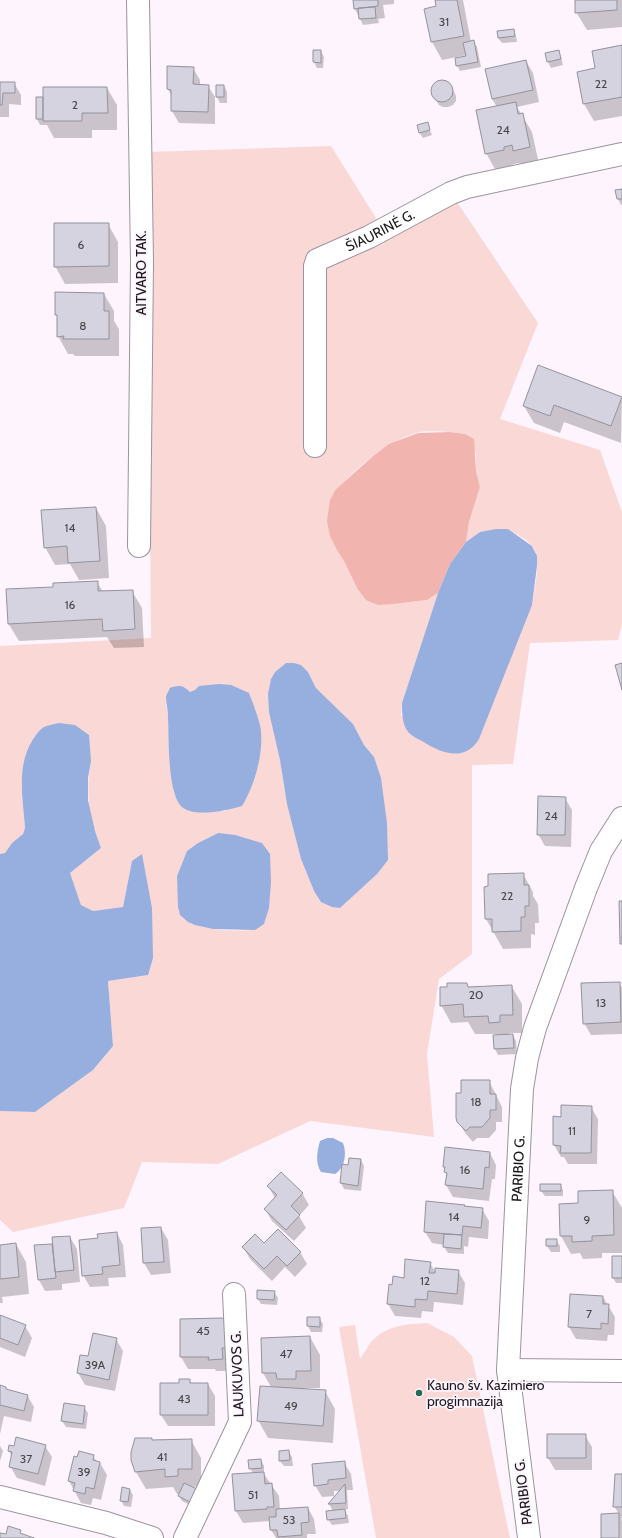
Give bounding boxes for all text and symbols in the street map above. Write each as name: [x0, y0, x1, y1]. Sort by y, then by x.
house number: 31: [439, 14, 449, 29]
house number: 22: [595, 76, 607, 91]
house number: 2: [72, 97, 78, 112]
house number: 24: [496, 122, 510, 137]
street label: ŠIAURINĖ G.: [343, 205, 418, 255]
street label: AITVARO TAK.: [132, 231, 150, 315]
house number: 6: [78, 237, 85, 252]
house number: 8: [79, 318, 87, 333]
house number: 14: [65, 520, 75, 535]
house number: 16: [65, 597, 76, 612]
house number: 24: [544, 808, 558, 823]
house number: 22: [501, 888, 513, 903]
house number: 20: [469, 987, 483, 1002]
house number: 13: [596, 995, 606, 1010]
house number: 18: [470, 1094, 482, 1109]
house number: 11: [568, 1123, 576, 1138]
street label: PARIBIO G.: [507, 1135, 529, 1202]
house number: 16: [460, 1162, 471, 1177]
house number: 14: [449, 1209, 459, 1224]
house number: 9: [584, 1212, 591, 1227]
house number: 12: [420, 1273, 430, 1288]
house number: 7: [586, 1306, 592, 1321]
house number: 45: [196, 1323, 210, 1338]
street label: LAUKUVOS G.: [226, 1330, 248, 1417]
house number: 47: [280, 1346, 292, 1361]
house number: 39A: [85, 1357, 106, 1372]
place label: Kauno šv. Kazimiero progimnazija: [427, 1376, 545, 1410]
marker: Kauno šv. Kazimiero progimnazija: [414, 1388, 424, 1398]
house number: 43: [177, 1391, 191, 1406]
house number: 49: [284, 1398, 298, 1413]
house number: 41: [157, 1449, 167, 1464]
house number: 37: [20, 1451, 32, 1466]
street label: PARIBIO G.: [510, 1458, 536, 1526]
house number: 39: [77, 1464, 91, 1479]
house number: 51: [248, 1487, 258, 1502]
house number: 53: [283, 1512, 295, 1527]

